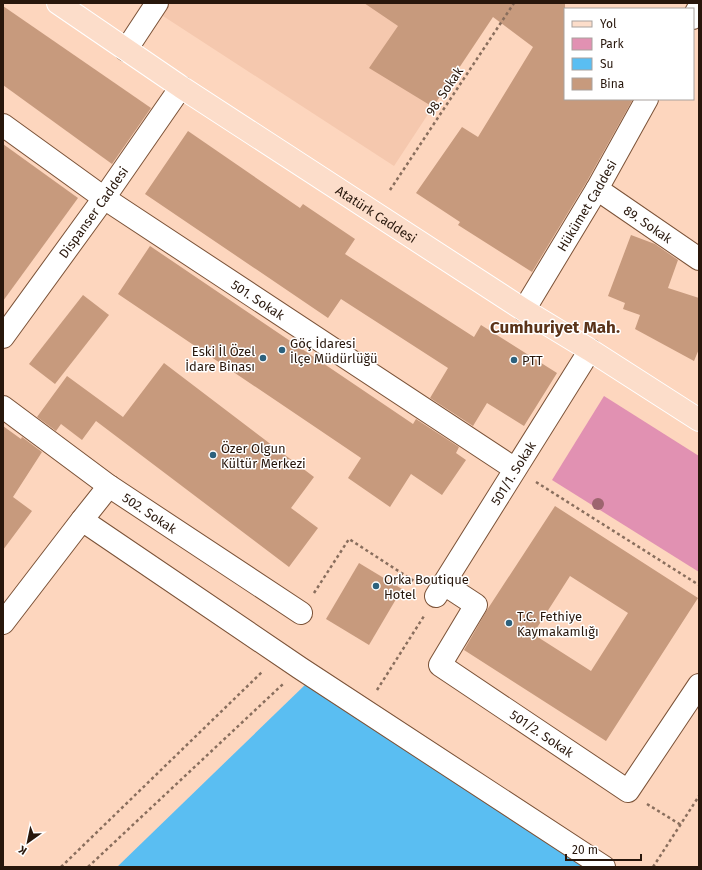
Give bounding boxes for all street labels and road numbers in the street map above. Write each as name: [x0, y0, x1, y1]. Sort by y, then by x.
street label: 98. Sokak: [423, 64, 466, 118]
street label: Hükümet Caddesi: [554, 157, 620, 254]
street label: Dispanser Caddesi: [56, 164, 131, 261]
street label: Atatürk Caddesi: [333, 183, 419, 246]
street label: 89. Sokak: [621, 203, 675, 247]
street label: 501. Sokak: [228, 277, 287, 323]
street label: 501/1. Sokak: [488, 438, 539, 508]
street label: 502. Sokak: [120, 490, 180, 537]
street label: 501/2. Sokak: [507, 707, 577, 761]

